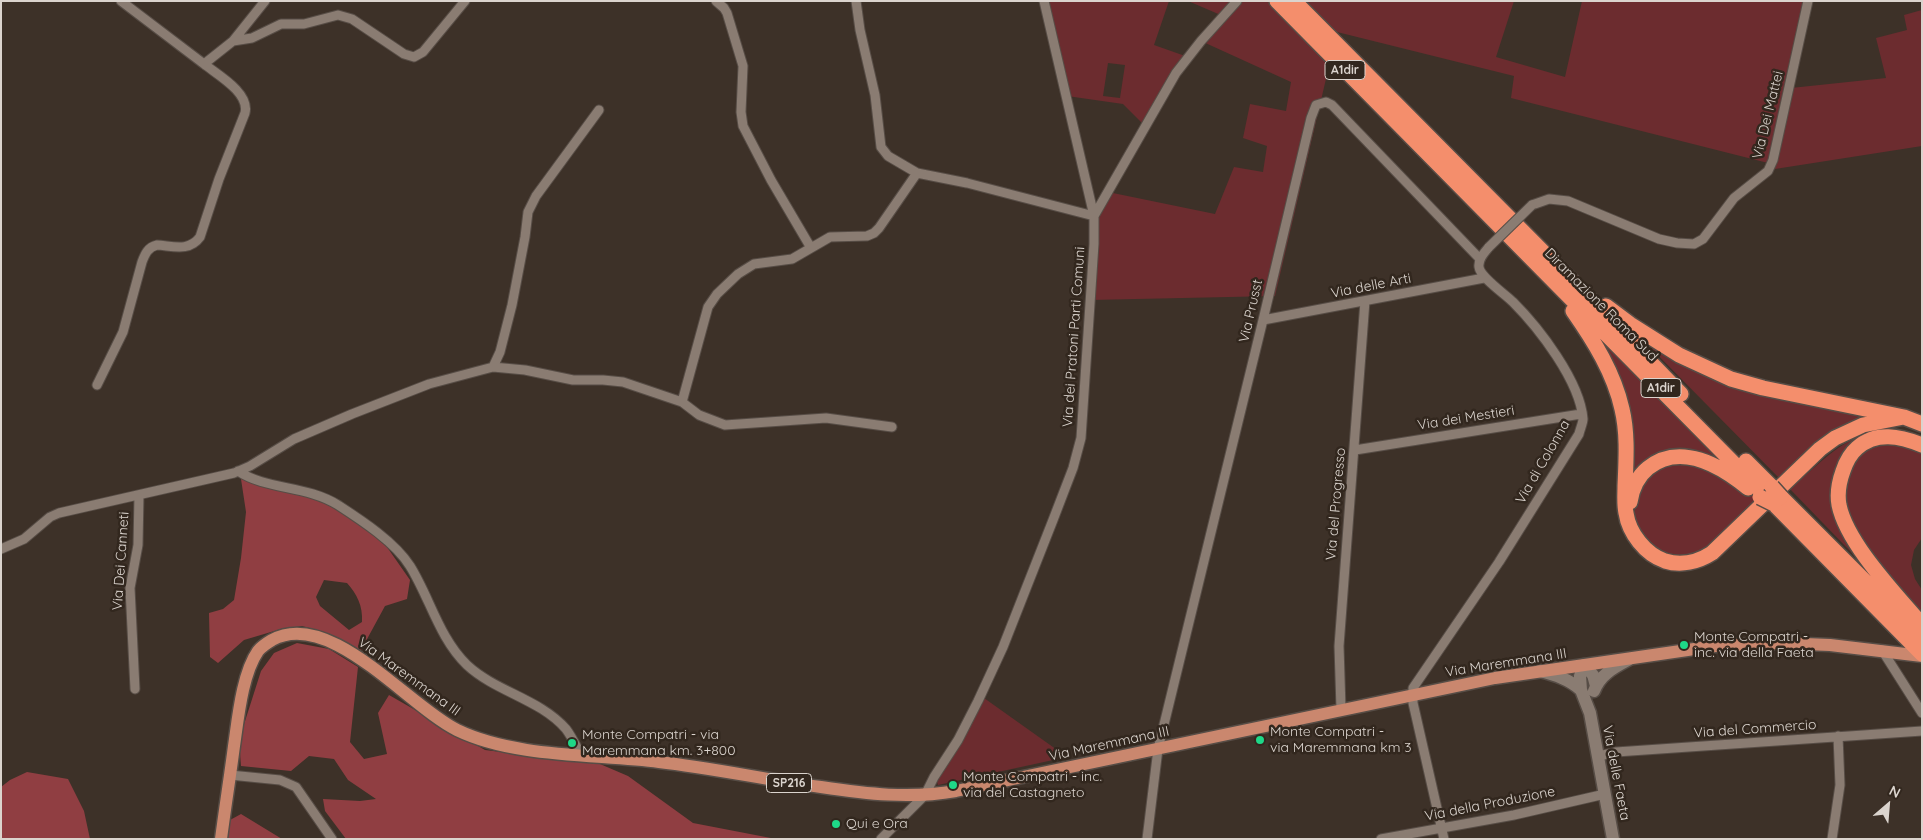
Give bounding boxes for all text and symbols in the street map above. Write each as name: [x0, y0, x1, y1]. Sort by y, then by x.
road number: A1dir: [1325, 60, 1365, 80]
street label: Via Dei Mattei: [1749, 69, 1787, 161]
street label: Diramazione Roma Sud: [1541, 245, 1661, 365]
street label: Via dei Pratoni Parti Comuni: [1059, 246, 1089, 428]
street label: Via delle Arti: [1330, 270, 1412, 302]
street label: Via Prusst: [1236, 278, 1266, 344]
road number: A1dir: [1641, 378, 1681, 398]
street label: Via dei Mestieri: [1416, 402, 1516, 434]
street label: Via di Colonna: [1512, 417, 1574, 507]
street label: Via del Progresso: [1323, 447, 1349, 561]
street label: Via Dei Canneti: [109, 511, 133, 611]
place label: Monte Compatri - inc. via della Faeta: [1694, 629, 1814, 662]
street label: Via Maremmana III: [354, 634, 464, 720]
marker: Monte Compatri - inc. via della Faeta: [1678, 639, 1690, 651]
street label: Via Maremmana III: [1444, 645, 1568, 681]
street label: Via del Commercio: [1693, 716, 1817, 742]
street label: Via Maremmana III: [1047, 723, 1171, 765]
place label: Monte Compatri - via Maremmana km 3: [1270, 724, 1412, 756]
street label: Via delle Faeta: [1599, 724, 1633, 822]
place label: Monte Compatri - via Maremmana km. 3+800: [582, 727, 736, 760]
marker: Monte Compatri - via Maremmana km 3: [1254, 734, 1266, 746]
marker: Monte Compatri - via Maremmana km. 3+800: [566, 737, 578, 749]
place label: Monte Compatri - inc. via del Castagneto: [963, 769, 1102, 802]
road number: SP216: [766, 774, 812, 792]
marker: Monte Compatri - inc. via del Castagneto: [947, 779, 959, 791]
north arrow: [1863, 780, 1913, 830]
text: N: [1886, 781, 1903, 802]
street label: Via della Produzione: [1423, 783, 1557, 825]
place label: Qui e Ora: [846, 816, 908, 832]
marker: Qui e Ora: [830, 818, 842, 830]

